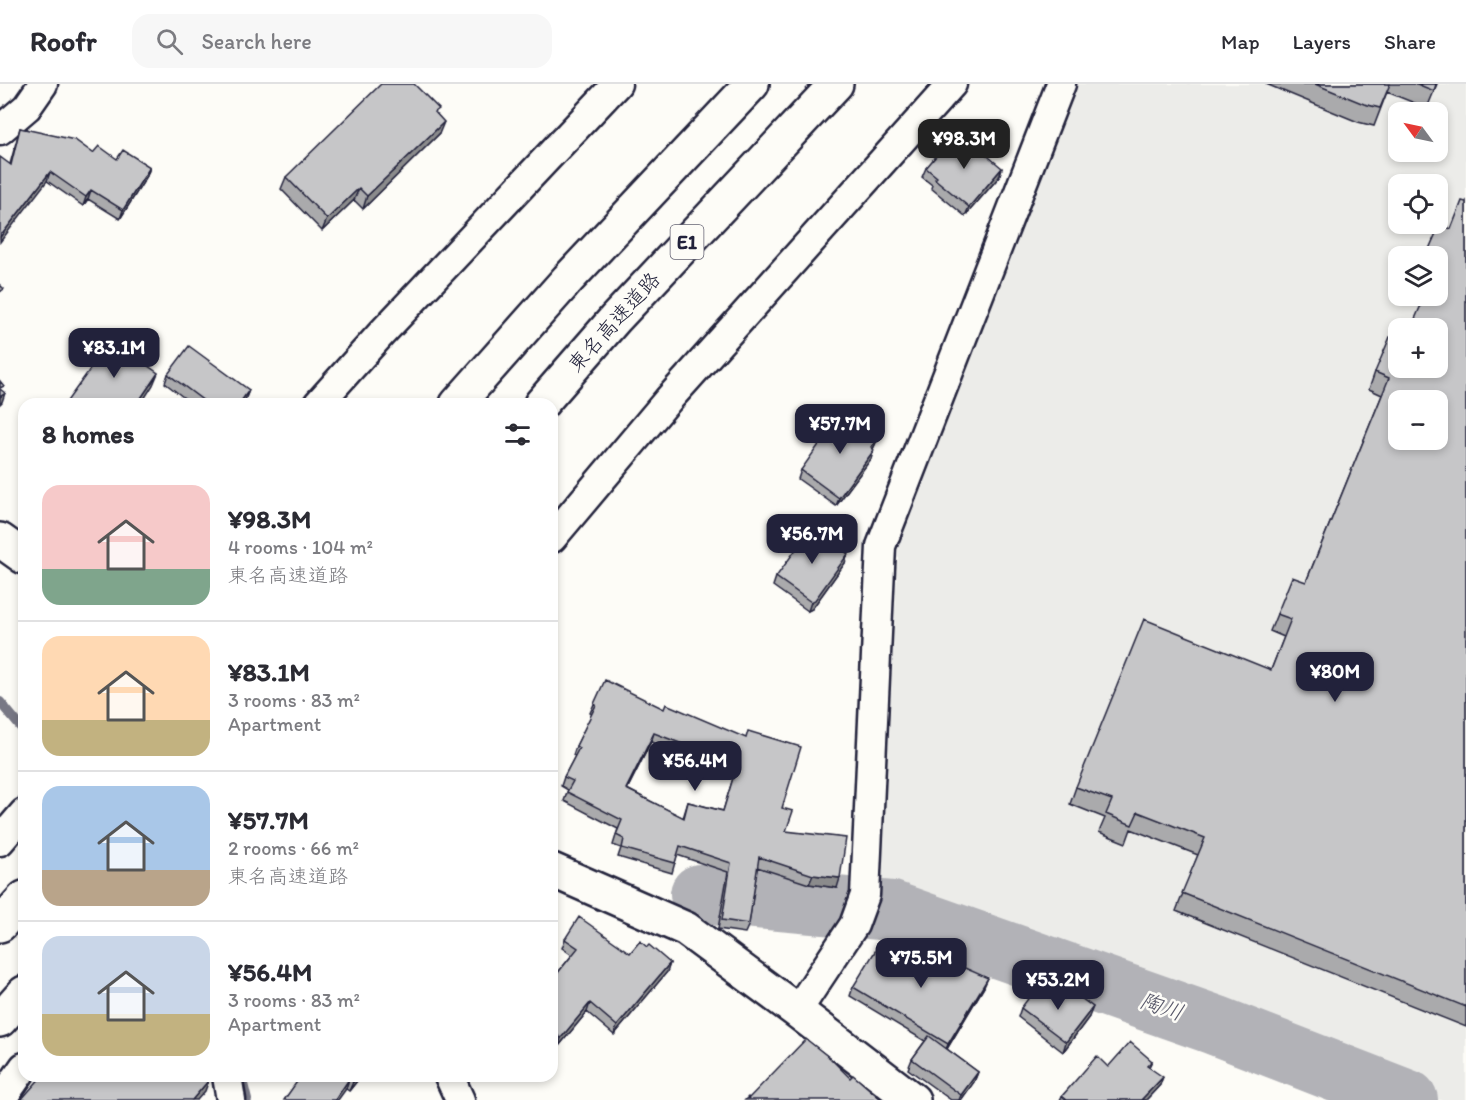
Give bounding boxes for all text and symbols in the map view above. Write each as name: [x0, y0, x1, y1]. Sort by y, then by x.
search box: [132, 14, 552, 68]
text: Roofr: [30, 24, 96, 58]
icon: search: [153, 25, 186, 58]
text: Search here: [201, 28, 312, 55]
text: Map: [1221, 29, 1260, 54]
text: Layers: [1293, 29, 1351, 54]
text: Share: [1384, 29, 1436, 54]
north arrow: [1388, 102, 1448, 162]
map controls: [1388, 102, 1448, 450]
pin: ¥98.3M: [915, 119, 1013, 170]
text: ¥98.3M: [932, 126, 996, 150]
button: locate: [1388, 174, 1448, 234]
road number: E1: [670, 225, 704, 259]
button: layers: [1388, 246, 1448, 306]
street label: 東名高速道路: [562, 266, 665, 377]
button: +: [1388, 318, 1448, 378]
pin: ¥83.1M: [65, 328, 163, 379]
text: ¥83.1M: [83, 335, 145, 359]
button: −: [1388, 390, 1448, 450]
pin: ¥57.7M: [791, 404, 889, 455]
text: ¥57.7M: [809, 411, 871, 435]
text: 8 homes: [42, 418, 134, 450]
icon: filters: [501, 418, 534, 451]
text: ¥98.3M: [228, 503, 311, 535]
icon: home: [90, 509, 162, 581]
pin: ¥56.7M: [763, 514, 861, 565]
text: ¥56.7M: [781, 521, 843, 545]
text: 4 rooms · 104 m²: [228, 535, 373, 559]
text: 東名高速道路: [228, 563, 348, 587]
pin: ¥80M: [1299, 652, 1371, 703]
text: ¥83.1M: [228, 656, 310, 688]
text: ¥80M: [1310, 659, 1360, 683]
icon: home: [90, 660, 162, 732]
text: 3 rooms · 83 m²: [228, 688, 360, 712]
text: Apartment: [228, 712, 321, 736]
pin: ¥56.4M: [646, 741, 744, 792]
text: ¥56.4M: [663, 748, 727, 772]
text: ¥57.7M: [228, 804, 309, 836]
icon: home: [90, 810, 162, 882]
text: 2 rooms · 66 m²: [228, 836, 359, 860]
text: 東名高速道路: [228, 864, 348, 888]
pin: ¥75.5M: [872, 938, 970, 989]
text: ¥75.5M: [890, 945, 952, 969]
text: ¥56.4M: [228, 956, 312, 988]
icon: home: [90, 960, 162, 1032]
pin: ¥53.2M: [1009, 960, 1107, 1011]
text: ¥53.2M: [1026, 967, 1090, 991]
water label: 陶川: [1137, 987, 1187, 1026]
text: 3 rooms · 83 m²: [228, 988, 360, 1012]
text: Apartment: [228, 1012, 321, 1036]

